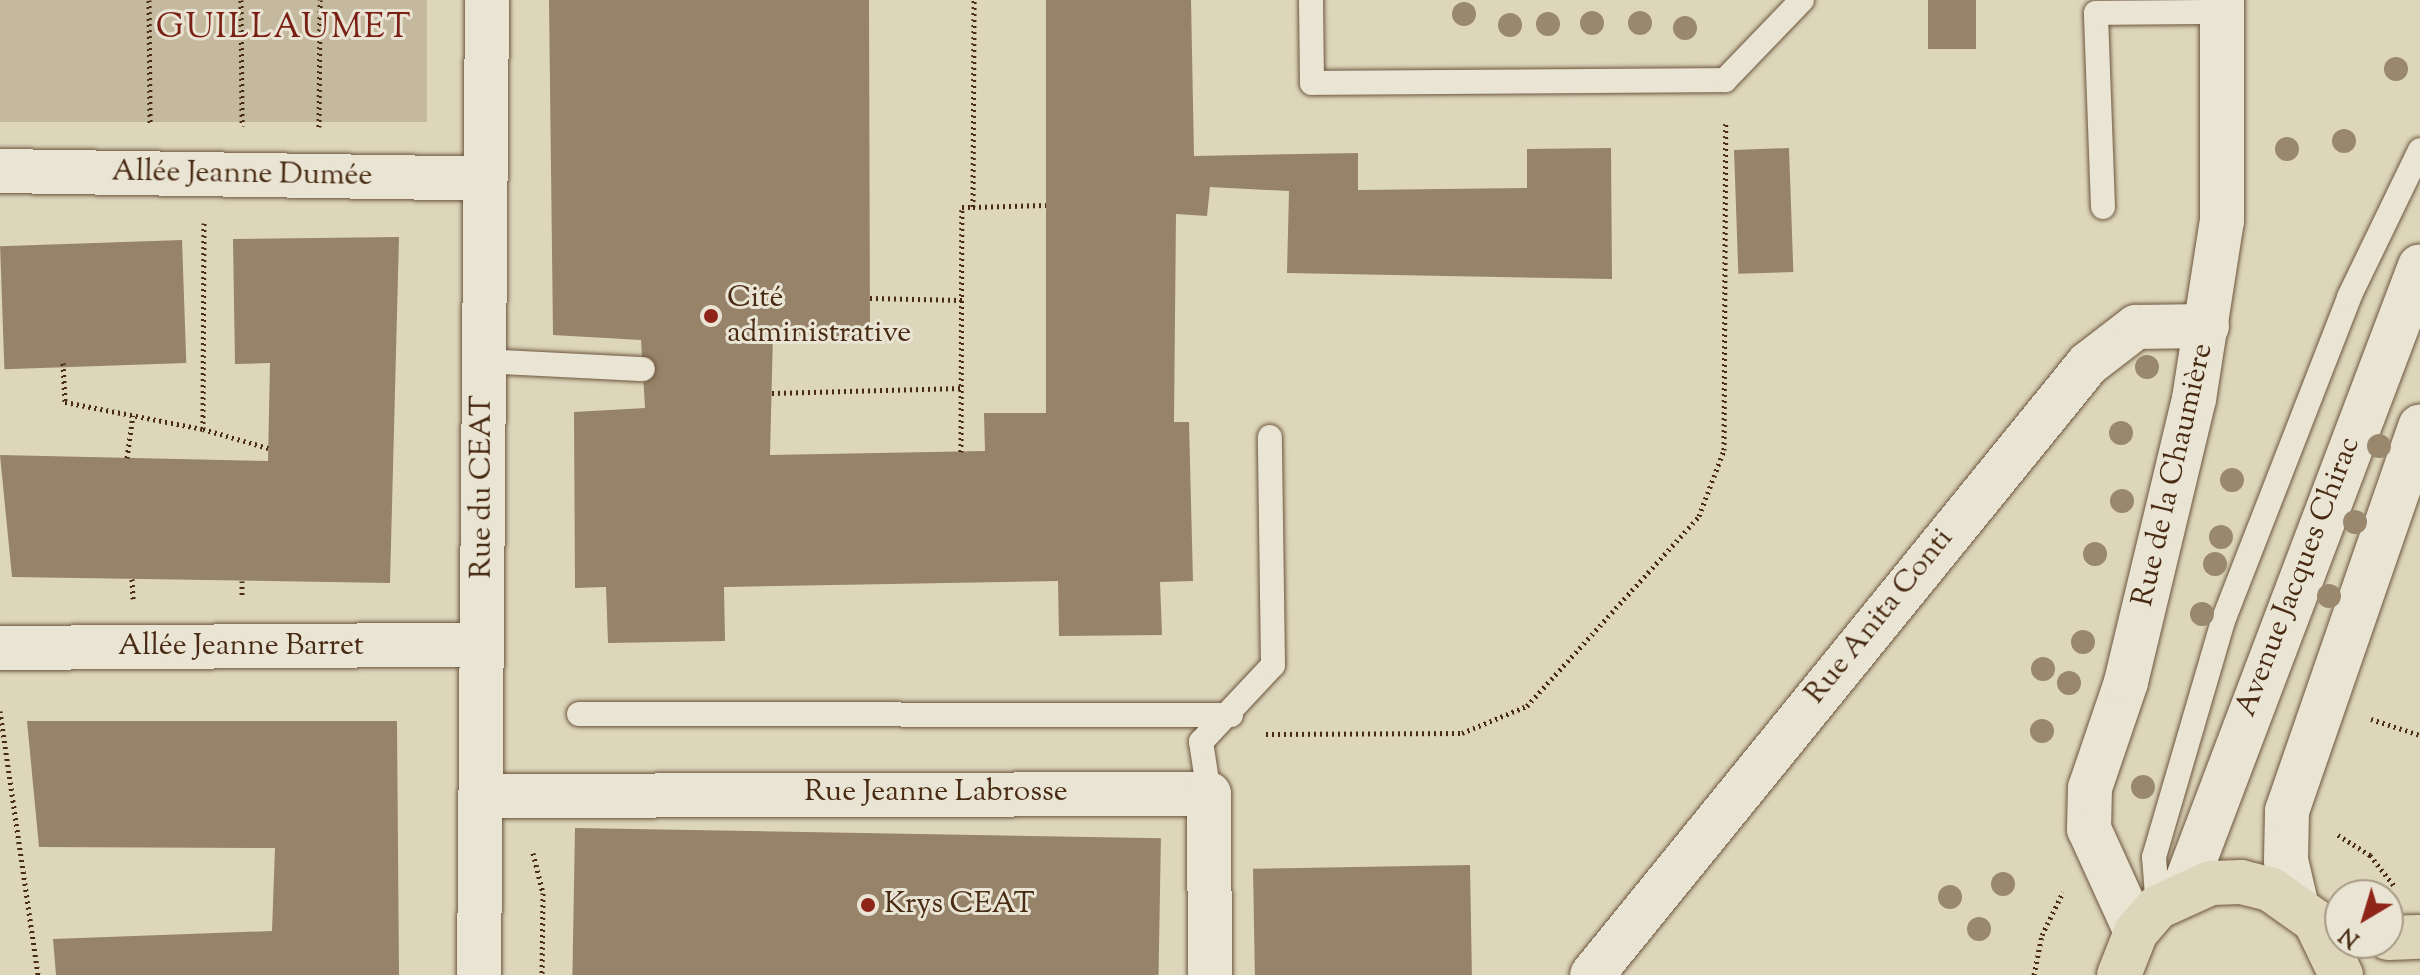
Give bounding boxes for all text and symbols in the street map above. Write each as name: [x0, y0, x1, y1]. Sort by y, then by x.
district label: GUILLAUMET: [156, 9, 412, 49]
street label: Allée Jeanne Dumée: [111, 155, 373, 195]
place label: Cité administrative: [727, 281, 911, 352]
marker: Cité administrative: [702, 307, 720, 325]
street label: Rue de la Chaumière: [2126, 340, 2222, 610]
street label: Rue du CEAT: [465, 395, 501, 579]
street label: Avenue Jacques Chirac: [2229, 432, 2369, 722]
street label: Rue Anita Conti: [1798, 522, 1962, 712]
street label: Allée Jeanne Barret: [118, 629, 364, 665]
street label: Rue Jeanne Labrosse: [804, 775, 1068, 811]
north arrow: [2324, 879, 2404, 959]
place label: Krys CEAT: [884, 887, 1035, 923]
marker: Krys CEAT: [859, 896, 877, 914]
text: N: [2334, 918, 2367, 954]

